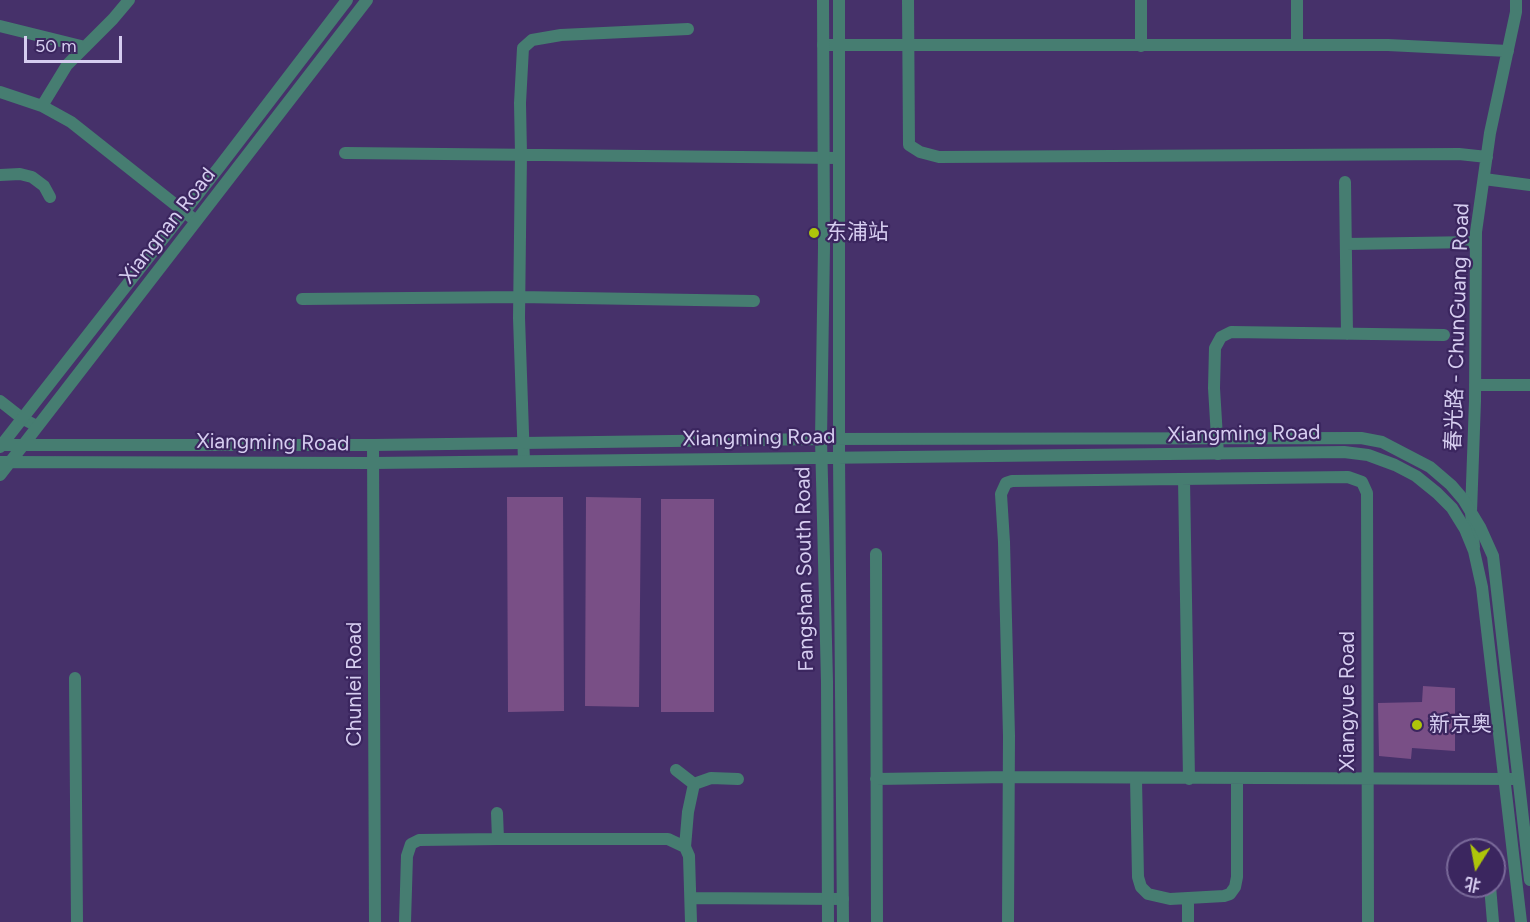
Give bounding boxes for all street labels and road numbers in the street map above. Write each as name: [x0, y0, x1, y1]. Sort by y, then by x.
street label: Xiangnan Road: [115, 163, 221, 289]
street label: 春光路 - ChunGuang Road: [1441, 202, 1475, 452]
street label: Xiangming Road: [1167, 420, 1321, 448]
street label: Xiangming Road: [682, 424, 836, 452]
street label: Xiangming Road: [196, 429, 350, 457]
street label: Fangshan South Road: [791, 466, 819, 672]
street label: Chunlei Road: [342, 622, 368, 746]
street label: Xiangyue Road: [1335, 631, 1361, 771]

